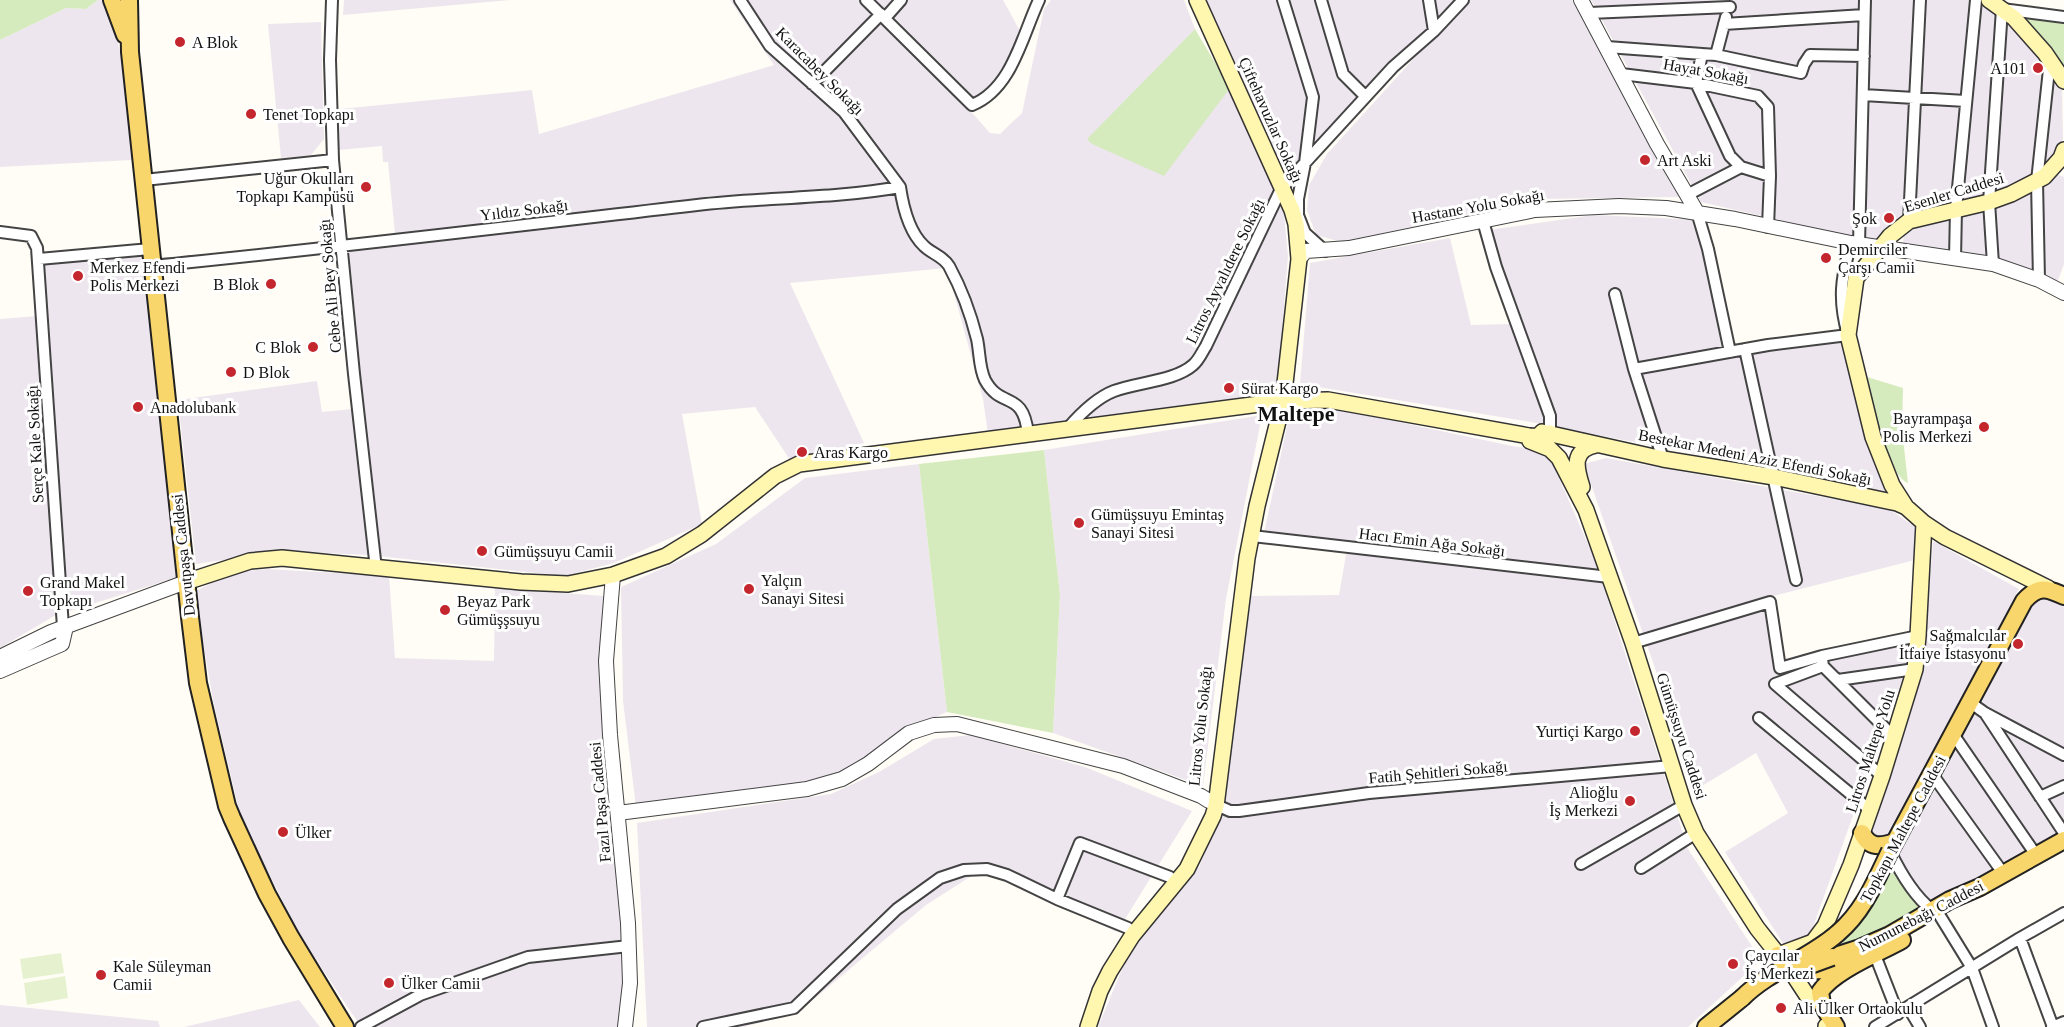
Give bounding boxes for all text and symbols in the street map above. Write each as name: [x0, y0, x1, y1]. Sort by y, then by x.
street label: Karacabey Sokağı: [772, 24, 868, 119]
place label: A Blok: [192, 34, 238, 51]
marker: A Blok: [173, 35, 187, 49]
street label: Çiftehavuzlar Sokağı: [1235, 55, 1307, 186]
street label: Hayat Sokağı: [1662, 55, 1751, 88]
place label: A101: [1990, 60, 2026, 77]
marker: A101: [2031, 61, 2045, 75]
place label: Tenet Topkapı: [263, 106, 355, 124]
marker: Tenet Topkapı: [244, 107, 258, 121]
place label: Art Aski: [1657, 152, 1712, 169]
marker: Art Aski: [1638, 153, 1652, 167]
street label: Esenler Caddesi: [1902, 169, 2007, 215]
place label: Uğur Okulları Topkapı Kampüsü: [236, 170, 355, 206]
marker: Uğur Okulları Topkapı Kampüsü: [359, 180, 373, 194]
street label: Hastane Yolu Sokağı: [1411, 186, 1546, 227]
street label: Litros Ayvalıdere Sokağı: [1182, 195, 1269, 347]
street label: Yıldız Sokağı: [479, 196, 570, 225]
place label: Şok: [1852, 210, 1877, 228]
marker: Şok: [1882, 211, 1896, 225]
street label: Cebe Ali Bey Sokağı: [316, 218, 345, 354]
place label: Demirciler Çarşı Camii: [1838, 241, 1915, 277]
marker: Demirciler Çarşı Camii: [1819, 251, 1833, 265]
place label: Merkez Efendi Polis Merkezi: [90, 259, 186, 294]
marker: Merkez Efendi Polis Merkezi: [71, 269, 85, 283]
place label: B Blok: [213, 276, 259, 293]
marker: B Blok: [264, 277, 278, 291]
place label: C Blok: [255, 339, 301, 356]
marker: C Blok: [306, 340, 320, 354]
place label: D Blok: [243, 364, 290, 381]
marker: D Blok: [224, 365, 238, 379]
place label: Sürat Kargo: [1241, 380, 1318, 398]
marker: Sürat Kargo: [1222, 381, 1236, 395]
street label: Serçe Kale Sokağı: [23, 384, 48, 503]
place label: Anadolubank: [150, 399, 236, 416]
marker: Anadolubank: [131, 400, 145, 414]
district label: Maltepe: [1258, 401, 1335, 426]
place label: Bayrampaşa Polis Merkezi: [1883, 410, 1973, 445]
marker: Bayrampaşa Polis Merkezi: [1977, 420, 1991, 434]
street label: Bestekar Medeni Aziz Efendi Sokağı: [1637, 426, 1874, 489]
place label: Aras Kargo: [814, 444, 888, 462]
marker: Aras Kargo: [795, 445, 809, 459]
street label: Davutpaşa Caddesi: [168, 492, 199, 617]
place label: Gümüşsuyu Emintaş Sanayi Sitesi: [1091, 506, 1224, 542]
marker: Gümüşsuyu Emintaş Sanayi Sitesi: [1072, 516, 1086, 530]
street label: Hacı Emin Ağa Sokağı: [1358, 525, 1507, 560]
place label: Gümüşsuyu Camii: [494, 543, 614, 561]
marker: Gümüşsuyu Camii: [475, 544, 489, 558]
place label: Yalçın Sanayi Sitesi: [761, 572, 845, 608]
place label: Grand Makel Topkapı: [40, 574, 125, 610]
marker: Yalçın Sanayi Sitesi: [742, 582, 756, 596]
marker: Grand Makel Topkapı: [21, 584, 35, 598]
place label: Beyaz Park Gümüşşsuyu: [457, 593, 540, 629]
marker: Beyaz Park Gümüşşsuyu: [438, 603, 452, 617]
place label: Sağmalcılar İtfaiye İstasyonu: [1899, 627, 2007, 663]
marker: Sağmalcılar İtfaiye İstasyonu: [2011, 637, 2025, 651]
street label: Litros Yolu Sokağı: [1185, 665, 1216, 787]
street label: Gümüşsuyu Caddesi: [1653, 671, 1711, 802]
street label: Litros Maltepe Yolu: [1842, 687, 1899, 815]
place label: Yurtiçi Kargo: [1536, 723, 1623, 741]
marker: Yurtiçi Kargo: [1628, 724, 1642, 738]
street label: Fazıl Paşa Caddesi: [586, 740, 615, 863]
street label: Topkapı Maltepe Caddesi: [1857, 752, 1950, 906]
street label: Fatih Şehitleri Sokağı: [1368, 757, 1509, 788]
place label: Alioğlu İş Merkezi: [1549, 784, 1619, 820]
marker: Alioğlu İş Merkezi: [1623, 794, 1637, 808]
place label: Ülker: [295, 824, 332, 841]
marker: Ülker: [276, 825, 290, 839]
street label: Numunebağı Caddesi: [1856, 877, 1987, 956]
place label: Çaycılar İş Merkezi: [1745, 947, 1814, 983]
marker: Çaycılar İş Merkezi: [1726, 957, 1740, 971]
place label: Kale Süleyman Camii: [113, 958, 211, 993]
marker: Kale Süleyman Camii: [94, 968, 108, 982]
place label: Ülker Camii: [401, 975, 481, 992]
marker: Ülker Camii: [382, 976, 396, 990]
place label: Ali Ülker Ortaokulu: [1793, 1000, 1923, 1017]
marker: Ali Ülker Ortaokulu: [1774, 1001, 1788, 1015]

